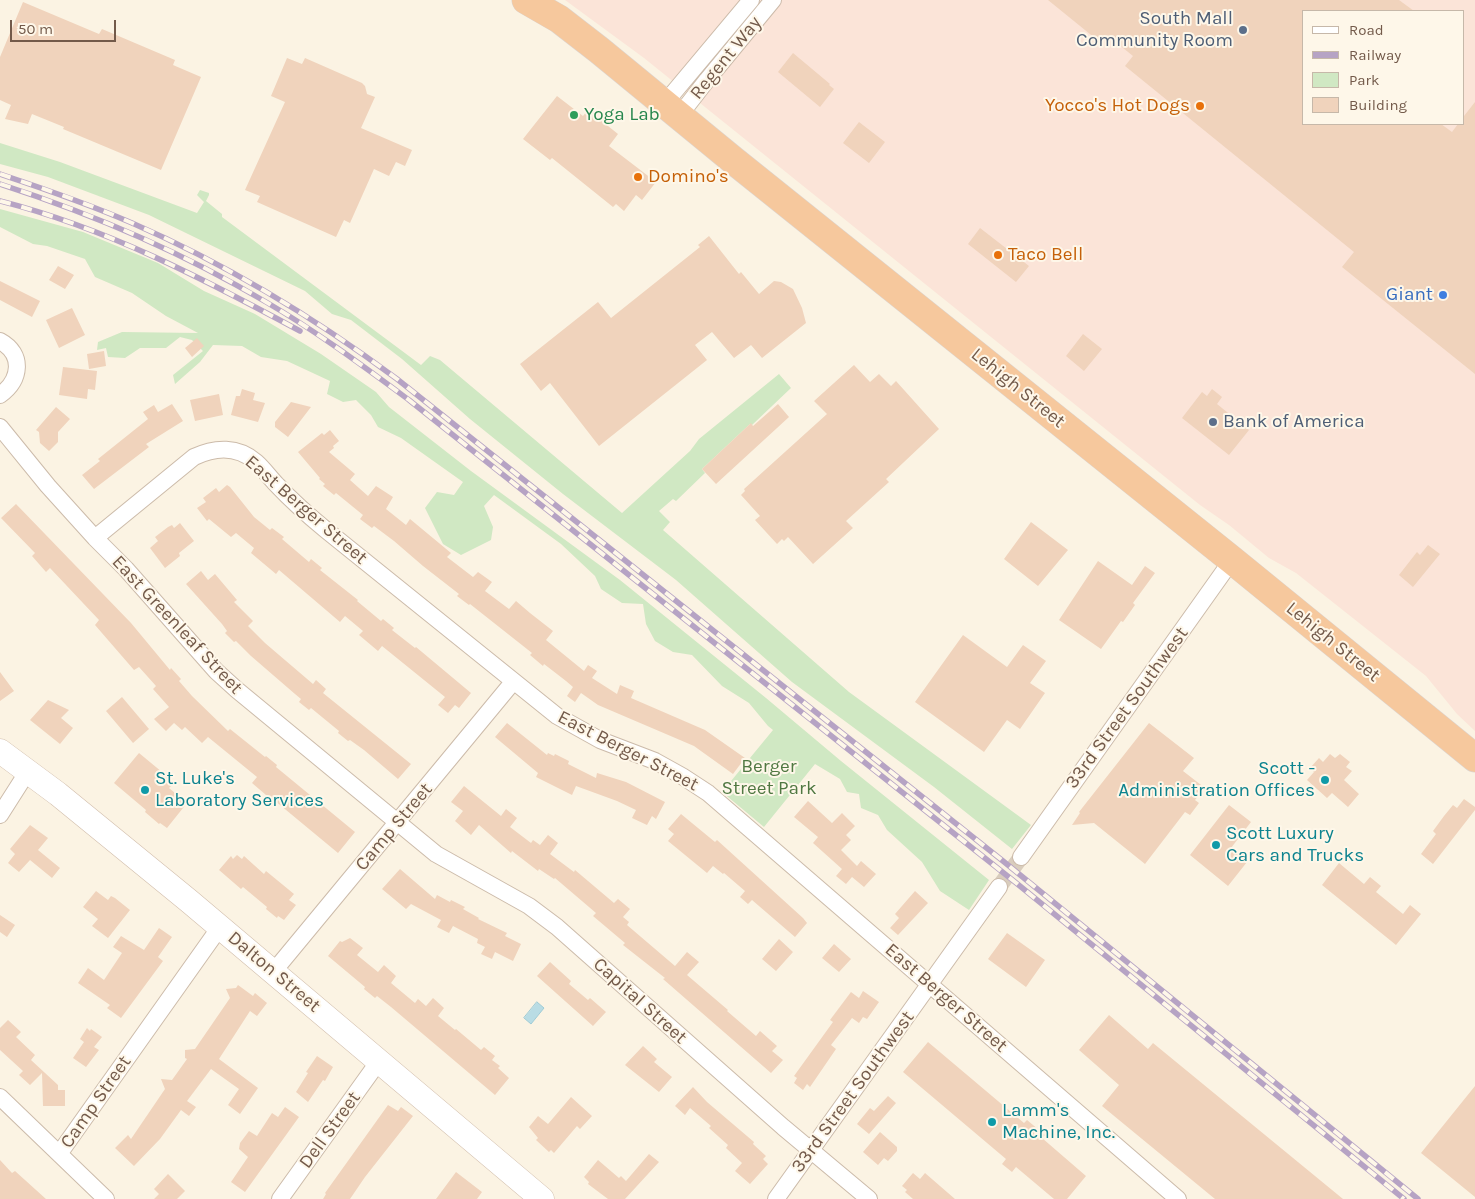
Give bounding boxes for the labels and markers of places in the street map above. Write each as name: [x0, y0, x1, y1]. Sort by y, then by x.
place label: South Mall Community Room: [1076, 8, 1233, 52]
marker: South Mall Community Room: [1237, 24, 1249, 36]
place label: Yocco's Hot Dogs: [1045, 95, 1190, 117]
marker: Yocco's Hot Dogs: [1194, 100, 1206, 112]
place label: Yoga Lab: [584, 104, 660, 126]
marker: Yoga Lab: [568, 109, 580, 121]
place label: Domino's: [648, 166, 729, 188]
marker: Domino's: [632, 171, 644, 183]
place label: Taco Bell: [1008, 244, 1083, 266]
marker: Taco Bell: [992, 249, 1004, 261]
place label: Giant: [1386, 284, 1433, 306]
marker: Giant: [1437, 289, 1449, 301]
place label: Bank of America: [1223, 411, 1365, 433]
marker: Bank of America: [1207, 416, 1219, 428]
place label: Scott - Administration Offices: [1118, 758, 1315, 802]
place label: St. Luke's Laboratory Services: [155, 768, 324, 812]
marker: Scott - Administration Offices: [1319, 774, 1331, 786]
marker: St. Luke's Laboratory Services: [139, 784, 151, 796]
place label: Scott Luxury Cars and Trucks: [1226, 823, 1364, 867]
marker: Scott Luxury Cars and Trucks: [1210, 839, 1222, 851]
place label: Lamm's Machine, Inc.: [1002, 1100, 1115, 1144]
marker: Lamm's Machine, Inc.: [986, 1116, 998, 1128]

